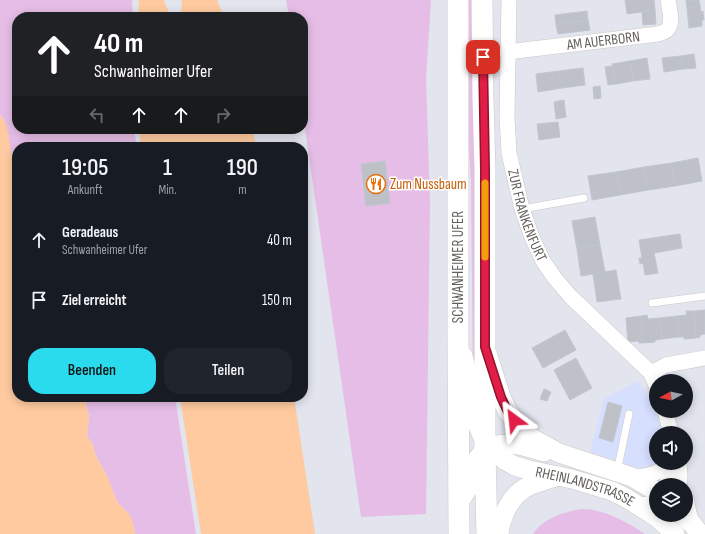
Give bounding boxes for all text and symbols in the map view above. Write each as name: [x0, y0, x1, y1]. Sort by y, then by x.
text: 40 m: [94, 27, 143, 60]
street label: AM AUERBORN: [565, 27, 641, 54]
icon: ahead: [28, 28, 80, 80]
pin: [466, 40, 500, 74]
icon: arrive: [472, 46, 494, 68]
text: Schwanheimer Ufer: [94, 61, 212, 82]
icon: left: [86, 104, 108, 126]
icon: ahead: [128, 104, 150, 126]
icon: ahead: [170, 104, 192, 126]
icon: right: [212, 104, 234, 126]
text: 19:05: [62, 153, 108, 182]
text: 1: [163, 153, 172, 182]
text: 190: [227, 153, 258, 182]
street label: ZUR FRANKENFURT: [504, 167, 551, 265]
restaurant icon: Zum Nussbaum: [365, 173, 387, 195]
place label: Zum Nussbaum: [390, 175, 467, 194]
text: Ankunft: [68, 182, 103, 198]
text: Min.: [158, 182, 177, 198]
text: m: [238, 182, 246, 198]
street label: SCHWANHEIMER UFER: [449, 211, 468, 323]
text: Geradeaus: [62, 223, 118, 242]
icon: ahead: [28, 229, 50, 251]
text: 40 m: [267, 231, 292, 250]
text: Schwanheimer Ufer: [62, 242, 147, 258]
icon: arrive: [28, 289, 50, 311]
text: Ziel erreicht: [62, 291, 126, 310]
text: 150 m: [262, 291, 292, 310]
button: Beenden: [28, 348, 156, 394]
button: Teilen: [164, 348, 292, 394]
north arrow: [649, 374, 693, 418]
map controls: [649, 374, 693, 522]
position arrow: [493, 399, 535, 441]
button: sound: [649, 426, 693, 470]
street label: RHEINLANDSTRASSE: [534, 462, 638, 511]
button: layers: [649, 478, 693, 522]

